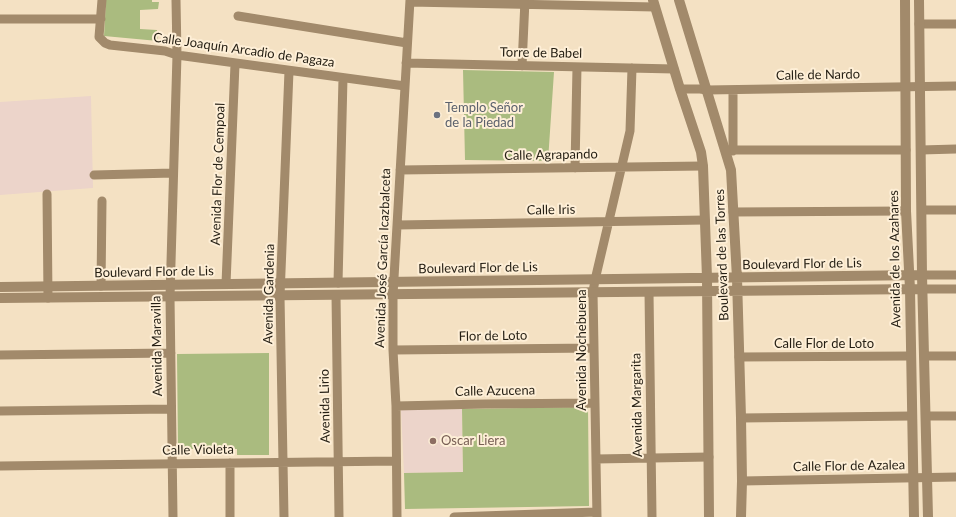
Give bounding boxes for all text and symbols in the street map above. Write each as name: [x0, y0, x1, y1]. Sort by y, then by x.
street label: Calle Joaquín Arcadio de Pagaza: [152, 30, 336, 70]
street label: Torre de Babel: [500, 44, 582, 62]
street label: Calle de Nardo: [776, 66, 860, 84]
place label: Templo Señor de la Piedad: [445, 100, 523, 131]
street label: Avenida Flor de Cempoal: [208, 102, 228, 246]
marker: Templo Señor de la Piedad: [432, 110, 442, 120]
street label: Calle Agrapando: [504, 146, 598, 164]
street label: Avenida José García Icazbalceta: [372, 168, 394, 348]
street label: Boulevard de las Torres: [712, 189, 732, 321]
street label: Avenida de los Azahares: [886, 190, 904, 328]
street label: Calle Iris: [527, 202, 575, 218]
street label: Avenida Gardenia: [260, 244, 278, 344]
street label: Boulevard Flor de Lis: [742, 255, 862, 273]
street label: Boulevard Flor de Lis: [418, 259, 538, 277]
street label: Boulevard Flor de Lis: [94, 263, 214, 281]
street label: Avenida Nochebuena: [574, 289, 590, 411]
street label: Avenida Maravilla: [148, 295, 166, 397]
street label: Flor de Loto: [459, 328, 527, 344]
street label: Calle Flor de Loto: [774, 336, 874, 352]
street label: Avenida Margarita: [628, 353, 646, 457]
street label: Avenida Lirio: [317, 369, 333, 443]
street label: Calle Azucena: [455, 383, 535, 399]
place label: Oscar Liera: [441, 433, 505, 449]
marker: Oscar Liera: [428, 436, 438, 446]
street label: Calle Violeta: [162, 442, 234, 458]
street label: Calle Flor de Azalea: [793, 457, 905, 475]

